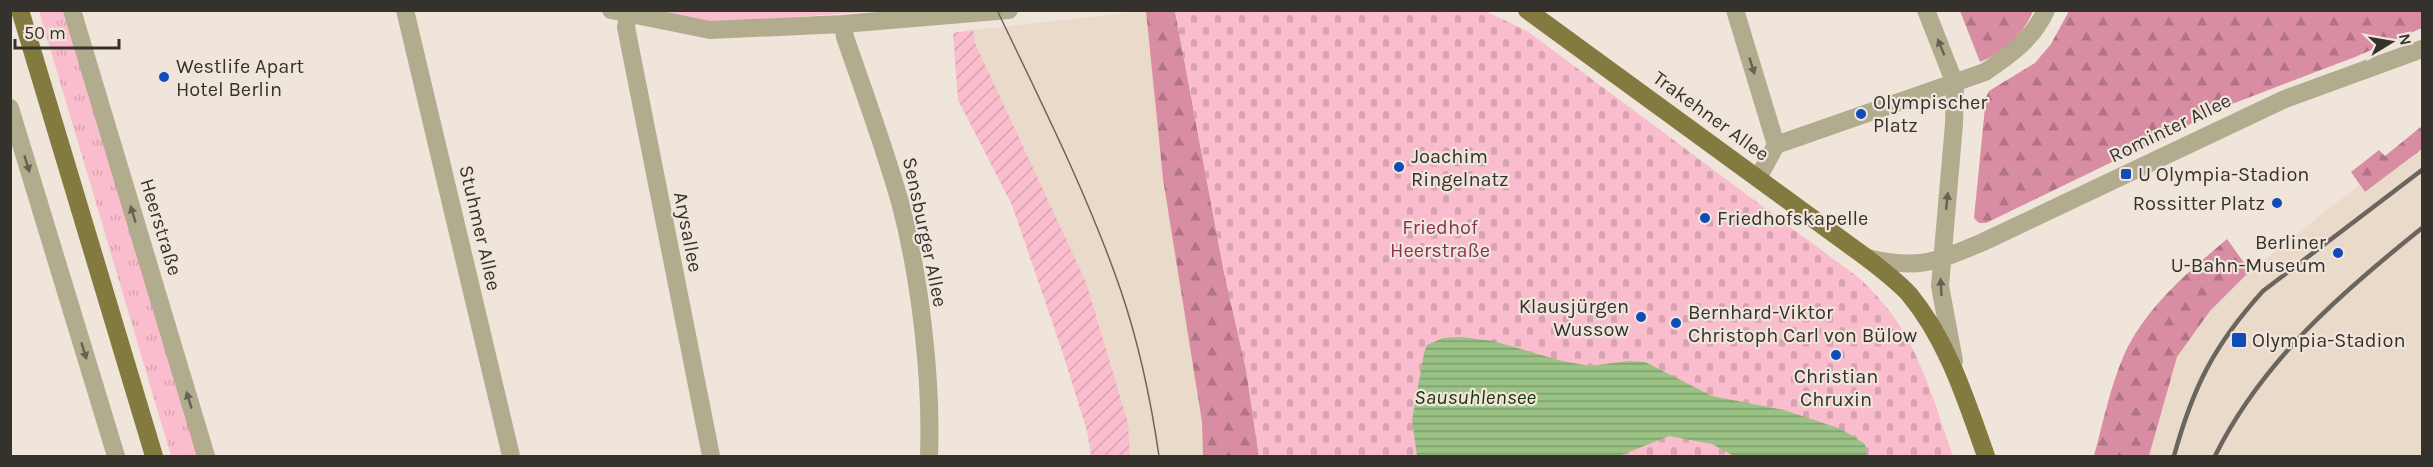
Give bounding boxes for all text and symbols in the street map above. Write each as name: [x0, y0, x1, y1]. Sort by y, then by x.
scale bar: [15, 12, 118, 50]
north arrow: [2361, 12, 2421, 72]
text: 50 m: [24, 22, 66, 44]
text: N: [2395, 32, 2416, 47]
one-way arrow: [1936, 38, 1945, 56]
place label: Westlife Apart Hotel Berlin: [176, 55, 304, 101]
one-way arrow: [1748, 57, 1757, 75]
street label: Trakehner Allee: [1648, 66, 1774, 166]
marker: Westlife Apart Hotel Berlin: [157, 70, 171, 84]
street label: Rominter Allee: [2105, 89, 2235, 167]
place label: Olympischer Platz: [1873, 91, 1988, 137]
marker: Olympischer Platz: [1854, 107, 1868, 121]
place label: Joachim Ringelnatz: [1411, 145, 1509, 191]
one-way arrow: [23, 155, 32, 173]
street label: Sensburger Allee: [898, 155, 952, 309]
marker: Joachim Ringelnatz: [1392, 160, 1406, 174]
street label: Stuhmer Allee: [454, 163, 506, 293]
place label: U Olympia-Stadion: [2138, 163, 2309, 186]
marker: U Olympia-Stadion: [2119, 167, 2133, 181]
street label: Heerstraße: [135, 176, 187, 278]
street label: Arysallee: [669, 190, 707, 274]
one-way arrow: [1942, 192, 1952, 211]
place label: Rossitter Platz: [2133, 192, 2265, 215]
marker: Rossitter Platz: [2270, 196, 2284, 210]
one-way arrow: [128, 205, 137, 223]
place label: Friedhofskapelle: [1717, 207, 1868, 230]
marker: Friedhofskapelle: [1698, 211, 1712, 225]
park label: Friedhof Heerstraße: [1390, 216, 1490, 262]
place label: Berliner U-Bahn-Museum: [2171, 231, 2327, 277]
marker: Berliner U-Bahn-Museum: [2331, 246, 2345, 260]
one-way arrow: [1937, 278, 1946, 297]
place label: Klausjürgen Wussow: [1519, 295, 1630, 341]
place label: Bernhard-Viktor Christoph Carl von Bülow: [1688, 301, 1918, 347]
marker: Klausjürgen Wussow: [1634, 310, 1648, 324]
marker: Bernhard-Viktor Christoph Carl von Bülow: [1669, 316, 1683, 330]
place label: Olympia-Stadion: [2252, 329, 2406, 352]
marker: Olympia-Stadion: [2230, 331, 2248, 349]
one-way arrow: [80, 342, 89, 360]
marker: Christian Chruxin: [1829, 348, 1843, 362]
place label: Christian Chruxin: [1794, 365, 1878, 411]
water label: Sausuhlensee: [1414, 385, 1536, 409]
one-way arrow: [184, 391, 193, 409]

